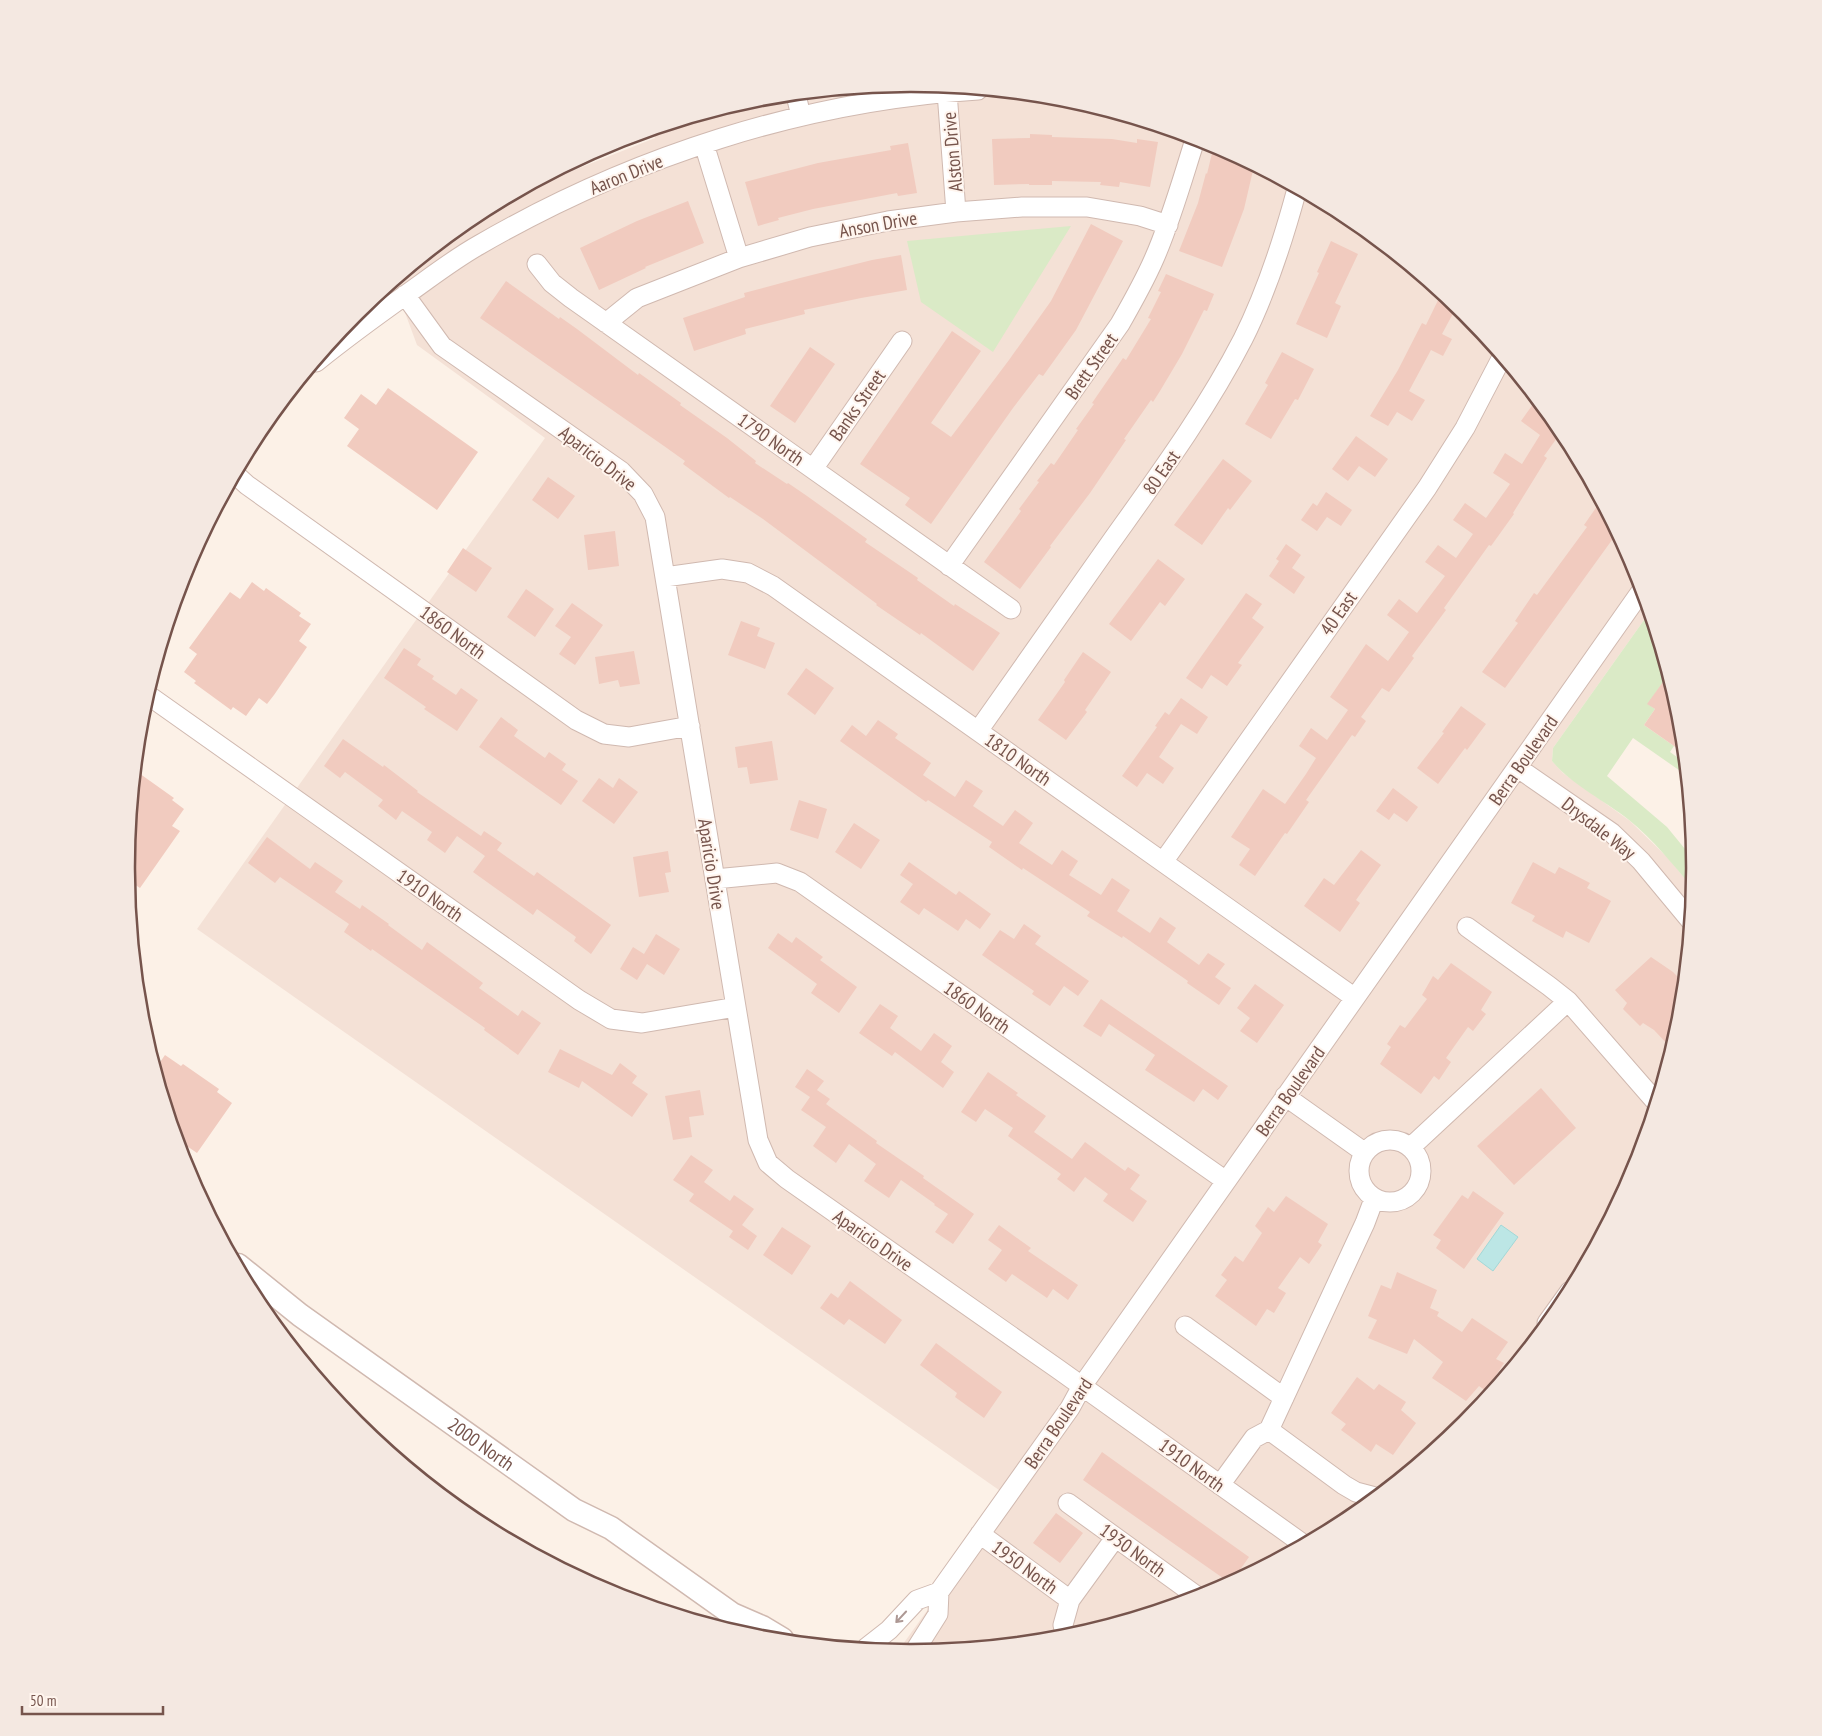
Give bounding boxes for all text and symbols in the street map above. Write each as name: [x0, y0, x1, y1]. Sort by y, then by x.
street label: Alston Drive: [937, 111, 967, 193]
street label: Aaron Drive: [586, 148, 666, 200]
street label: Anson Drive: [837, 205, 919, 243]
street label: Brett Street: [1059, 327, 1123, 404]
street label: Banks Street: [824, 364, 891, 445]
street label: 1790 North: [733, 407, 809, 471]
street label: Aparicio Drive: [554, 420, 642, 496]
street label: 80 East: [1137, 445, 1185, 499]
street label: 40 East: [1314, 586, 1362, 640]
street label: 1860 North: [415, 600, 491, 664]
street label: Berra Boulevard: [1483, 710, 1563, 810]
street label: 1810 North: [980, 727, 1056, 791]
street label: Drysdale Way: [1557, 792, 1642, 865]
street label: Aparicio Drive: [693, 817, 731, 911]
street label: 1910 North: [392, 863, 468, 927]
street label: 1860 North: [939, 975, 1015, 1039]
street label: Berra Boulevard: [1250, 1041, 1330, 1141]
street label: Aparicio Drive: [829, 1204, 918, 1276]
street label: Berra Boulevard: [1019, 1373, 1097, 1473]
street label: 2000 North: [443, 1412, 519, 1476]
street label: 1910 North: [1154, 1433, 1230, 1497]
street label: 1930 North: [1095, 1518, 1171, 1582]
street label: 1950 North: [987, 1535, 1063, 1599]
one-way arrow: [895, 1611, 907, 1624]
scale bar: [22, 1684, 164, 1716]
text: 50 m: [30, 1691, 56, 1710]

